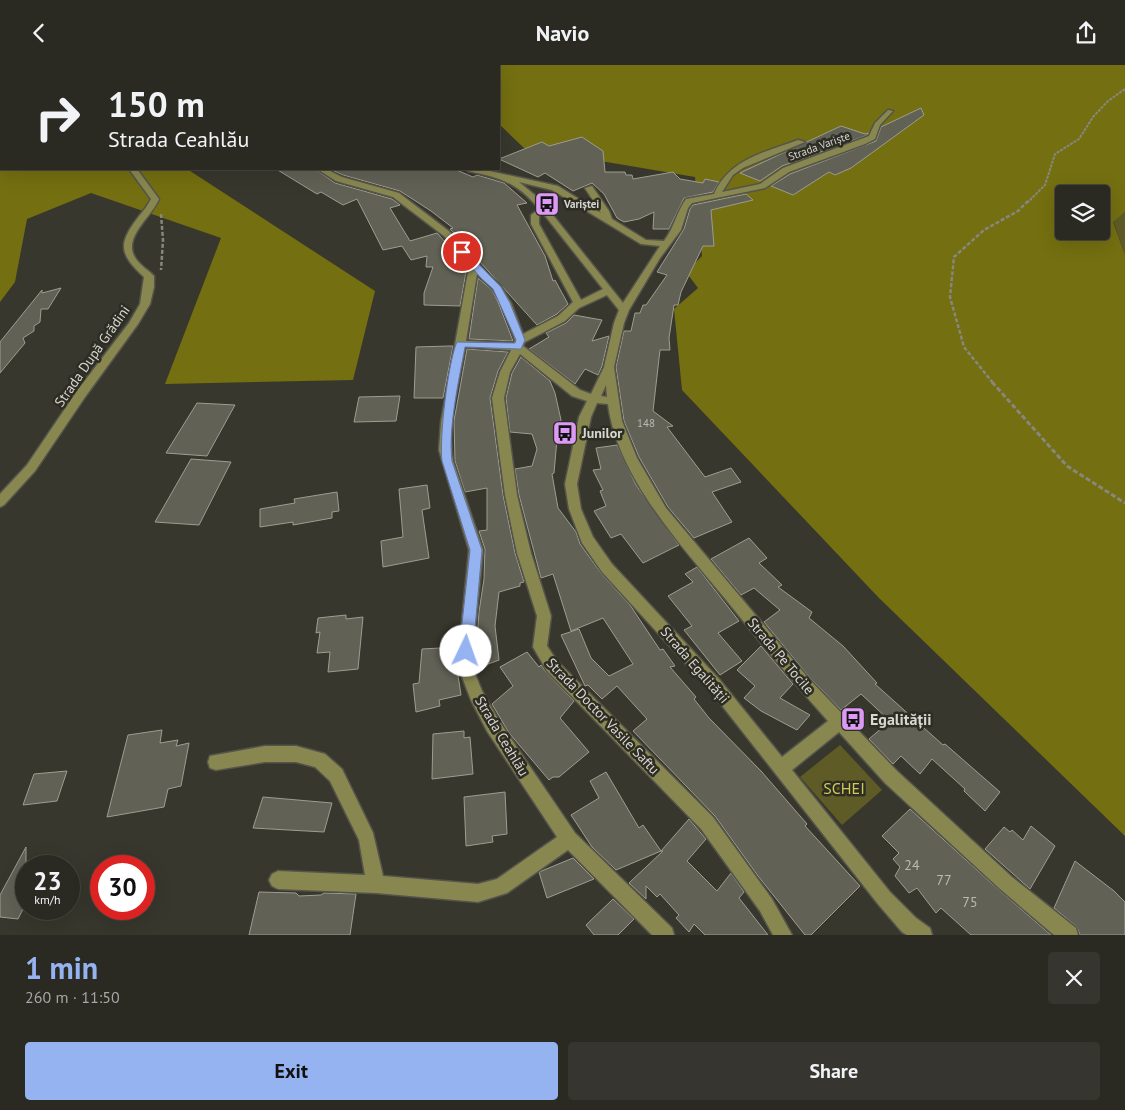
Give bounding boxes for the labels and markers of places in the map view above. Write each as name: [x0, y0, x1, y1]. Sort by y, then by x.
bus stop icon: Variștei: [534, 191, 560, 217]
place label: Variștei: [563, 197, 599, 211]
pin: [441, 231, 483, 273]
bus stop icon: Junilor: [552, 420, 578, 446]
place label: Junilor: [581, 424, 622, 442]
bus stop icon: Egalității: [840, 706, 866, 732]
place label: Egalității: [870, 709, 932, 729]

